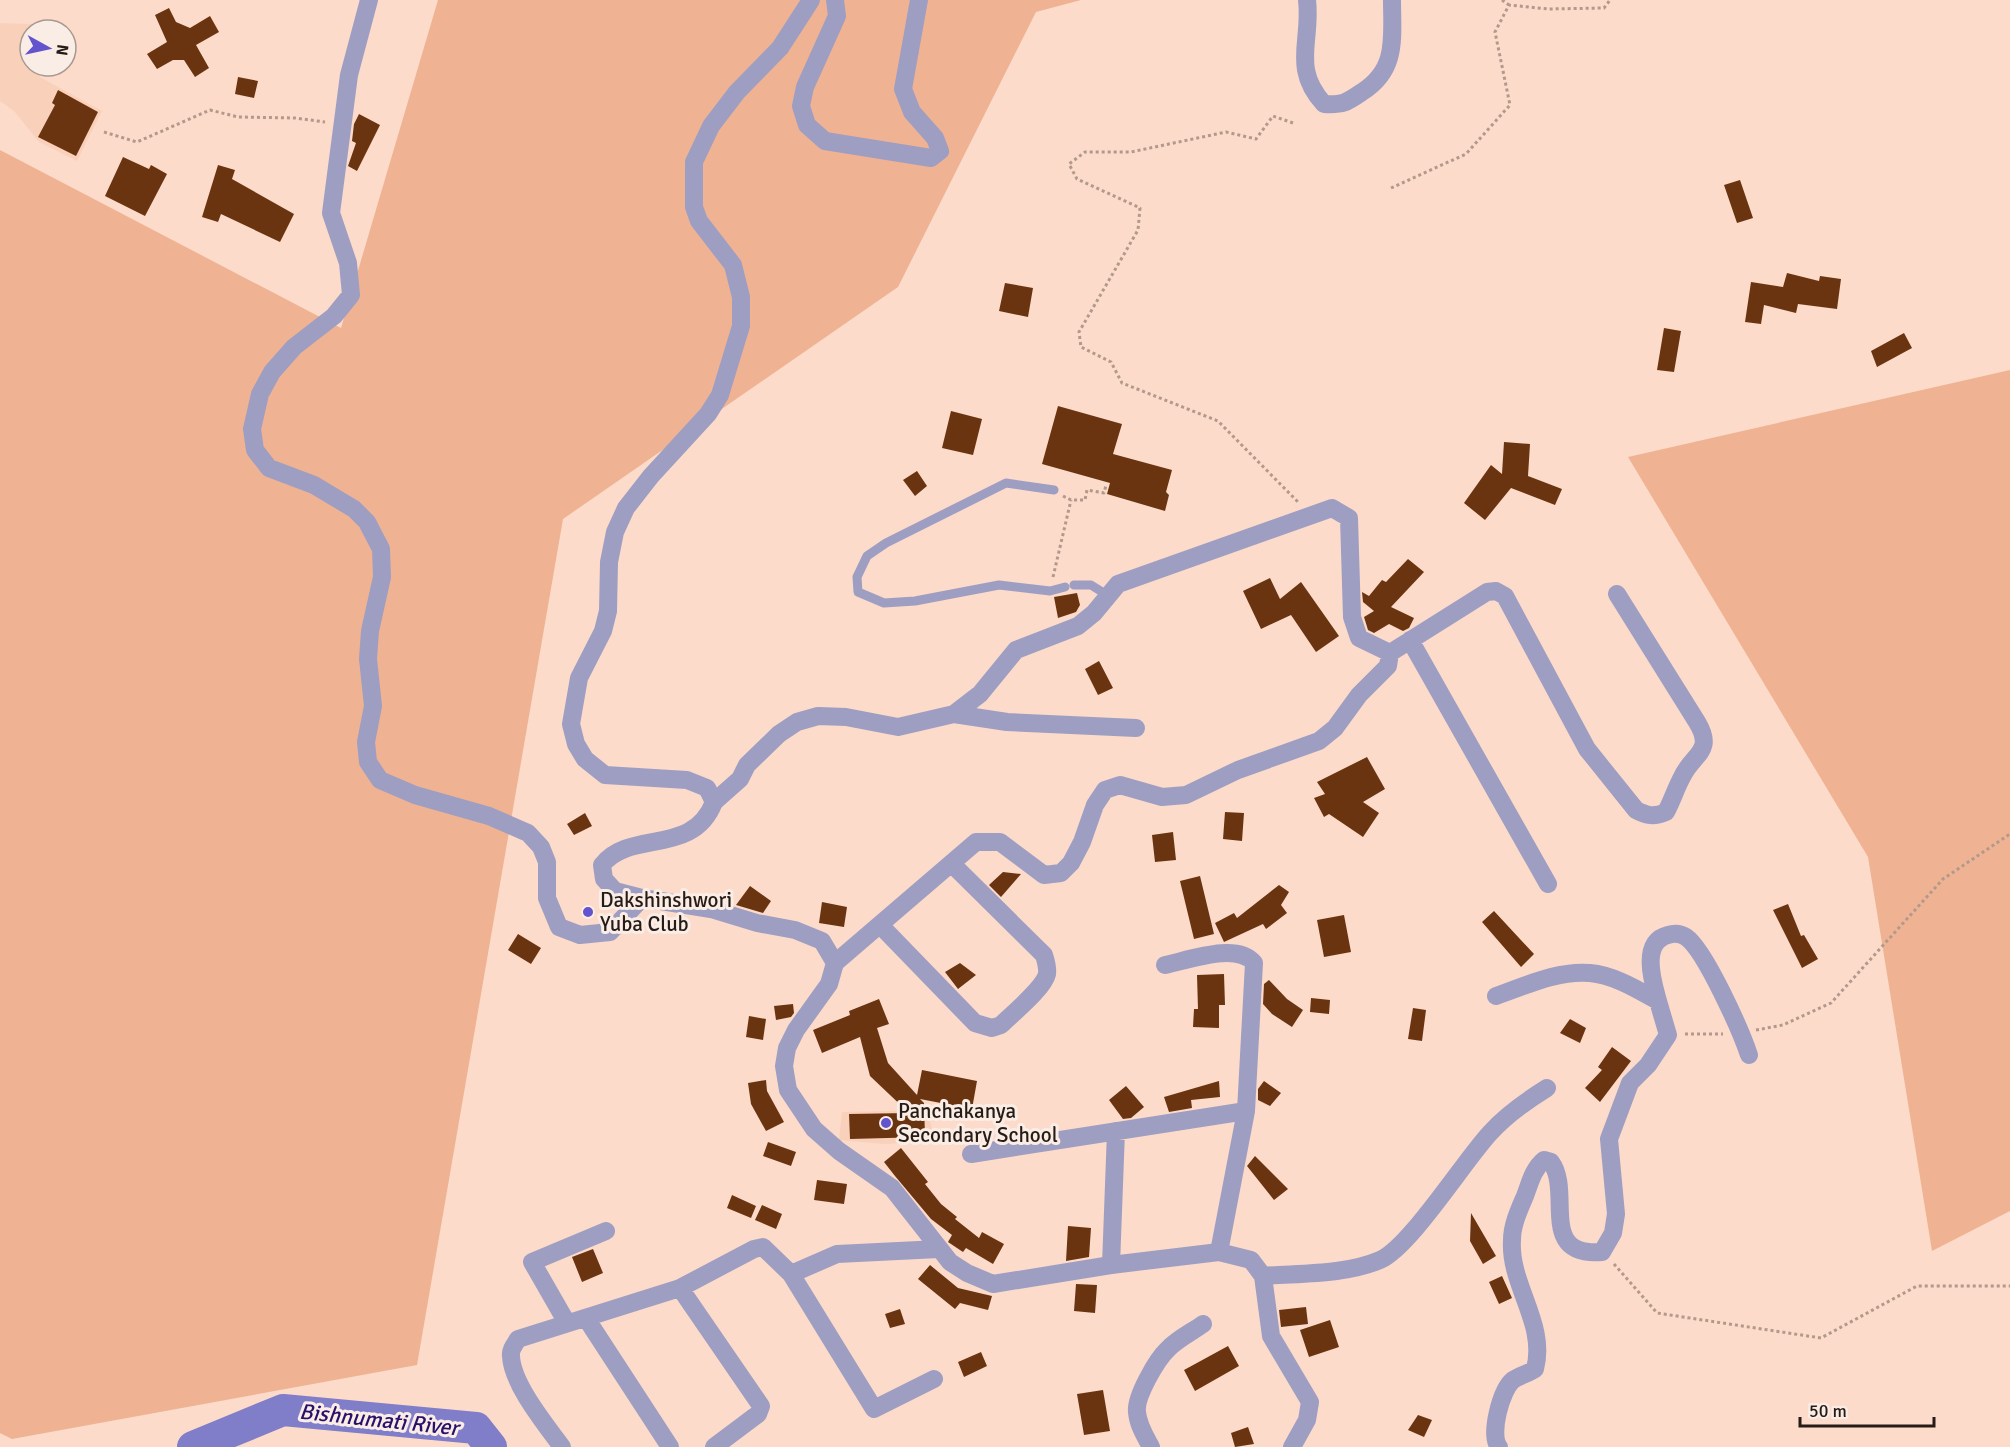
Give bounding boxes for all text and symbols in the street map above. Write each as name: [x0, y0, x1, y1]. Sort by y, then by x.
north arrow: [18, 18, 78, 78]
text: N: [51, 43, 73, 57]
place label: Dakshinshwori Yuba Club: [600, 887, 732, 937]
marker: Dakshinshwori Yuba Club: [581, 905, 595, 919]
place label: Panchakanya Secondary School: [898, 1098, 1058, 1148]
marker: Panchakanya Secondary School: [879, 1116, 893, 1130]
scale bar: [1800, 1390, 1934, 1428]
water label: Bishnumati River: [298, 1398, 463, 1442]
text: 50 m: [1809, 1400, 1847, 1422]

